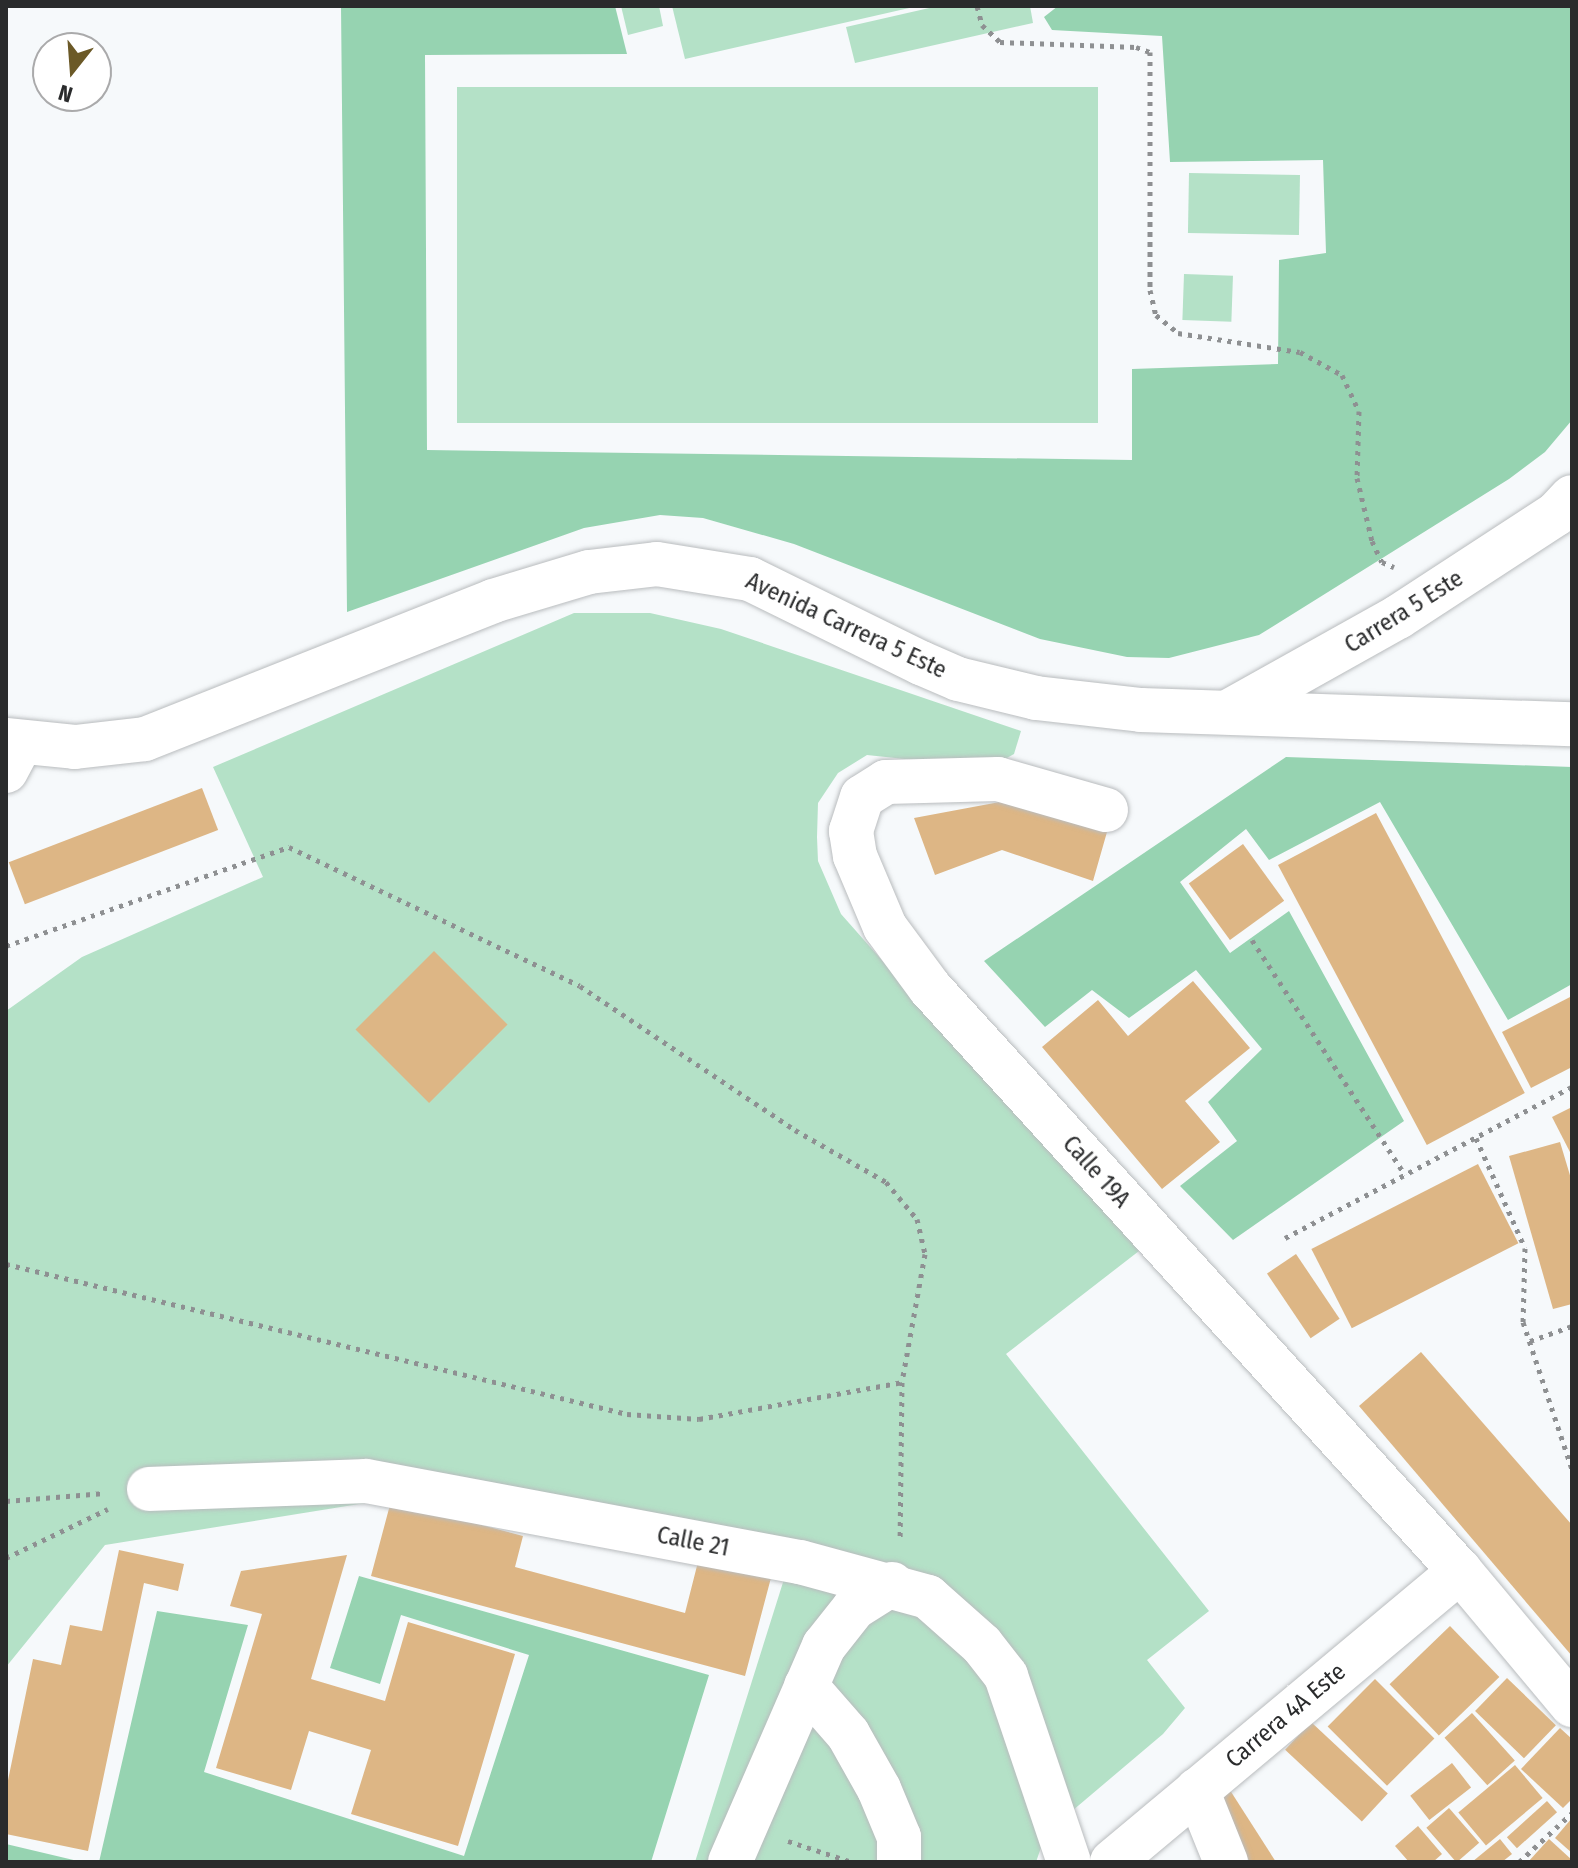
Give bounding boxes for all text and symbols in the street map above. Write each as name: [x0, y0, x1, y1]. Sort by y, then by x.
north arrow: [32, 32, 112, 112]
text: N: [55, 79, 76, 108]
street label: Carrera 5 Este: [1340, 564, 1468, 660]
street label: Avenida Carrera 5 Este: [741, 567, 951, 685]
street label: Calle 19A: [1056, 1130, 1136, 1214]
street label: Calle 21: [654, 1521, 732, 1563]
street label: Carrera 4A Este: [1220, 1658, 1352, 1774]

